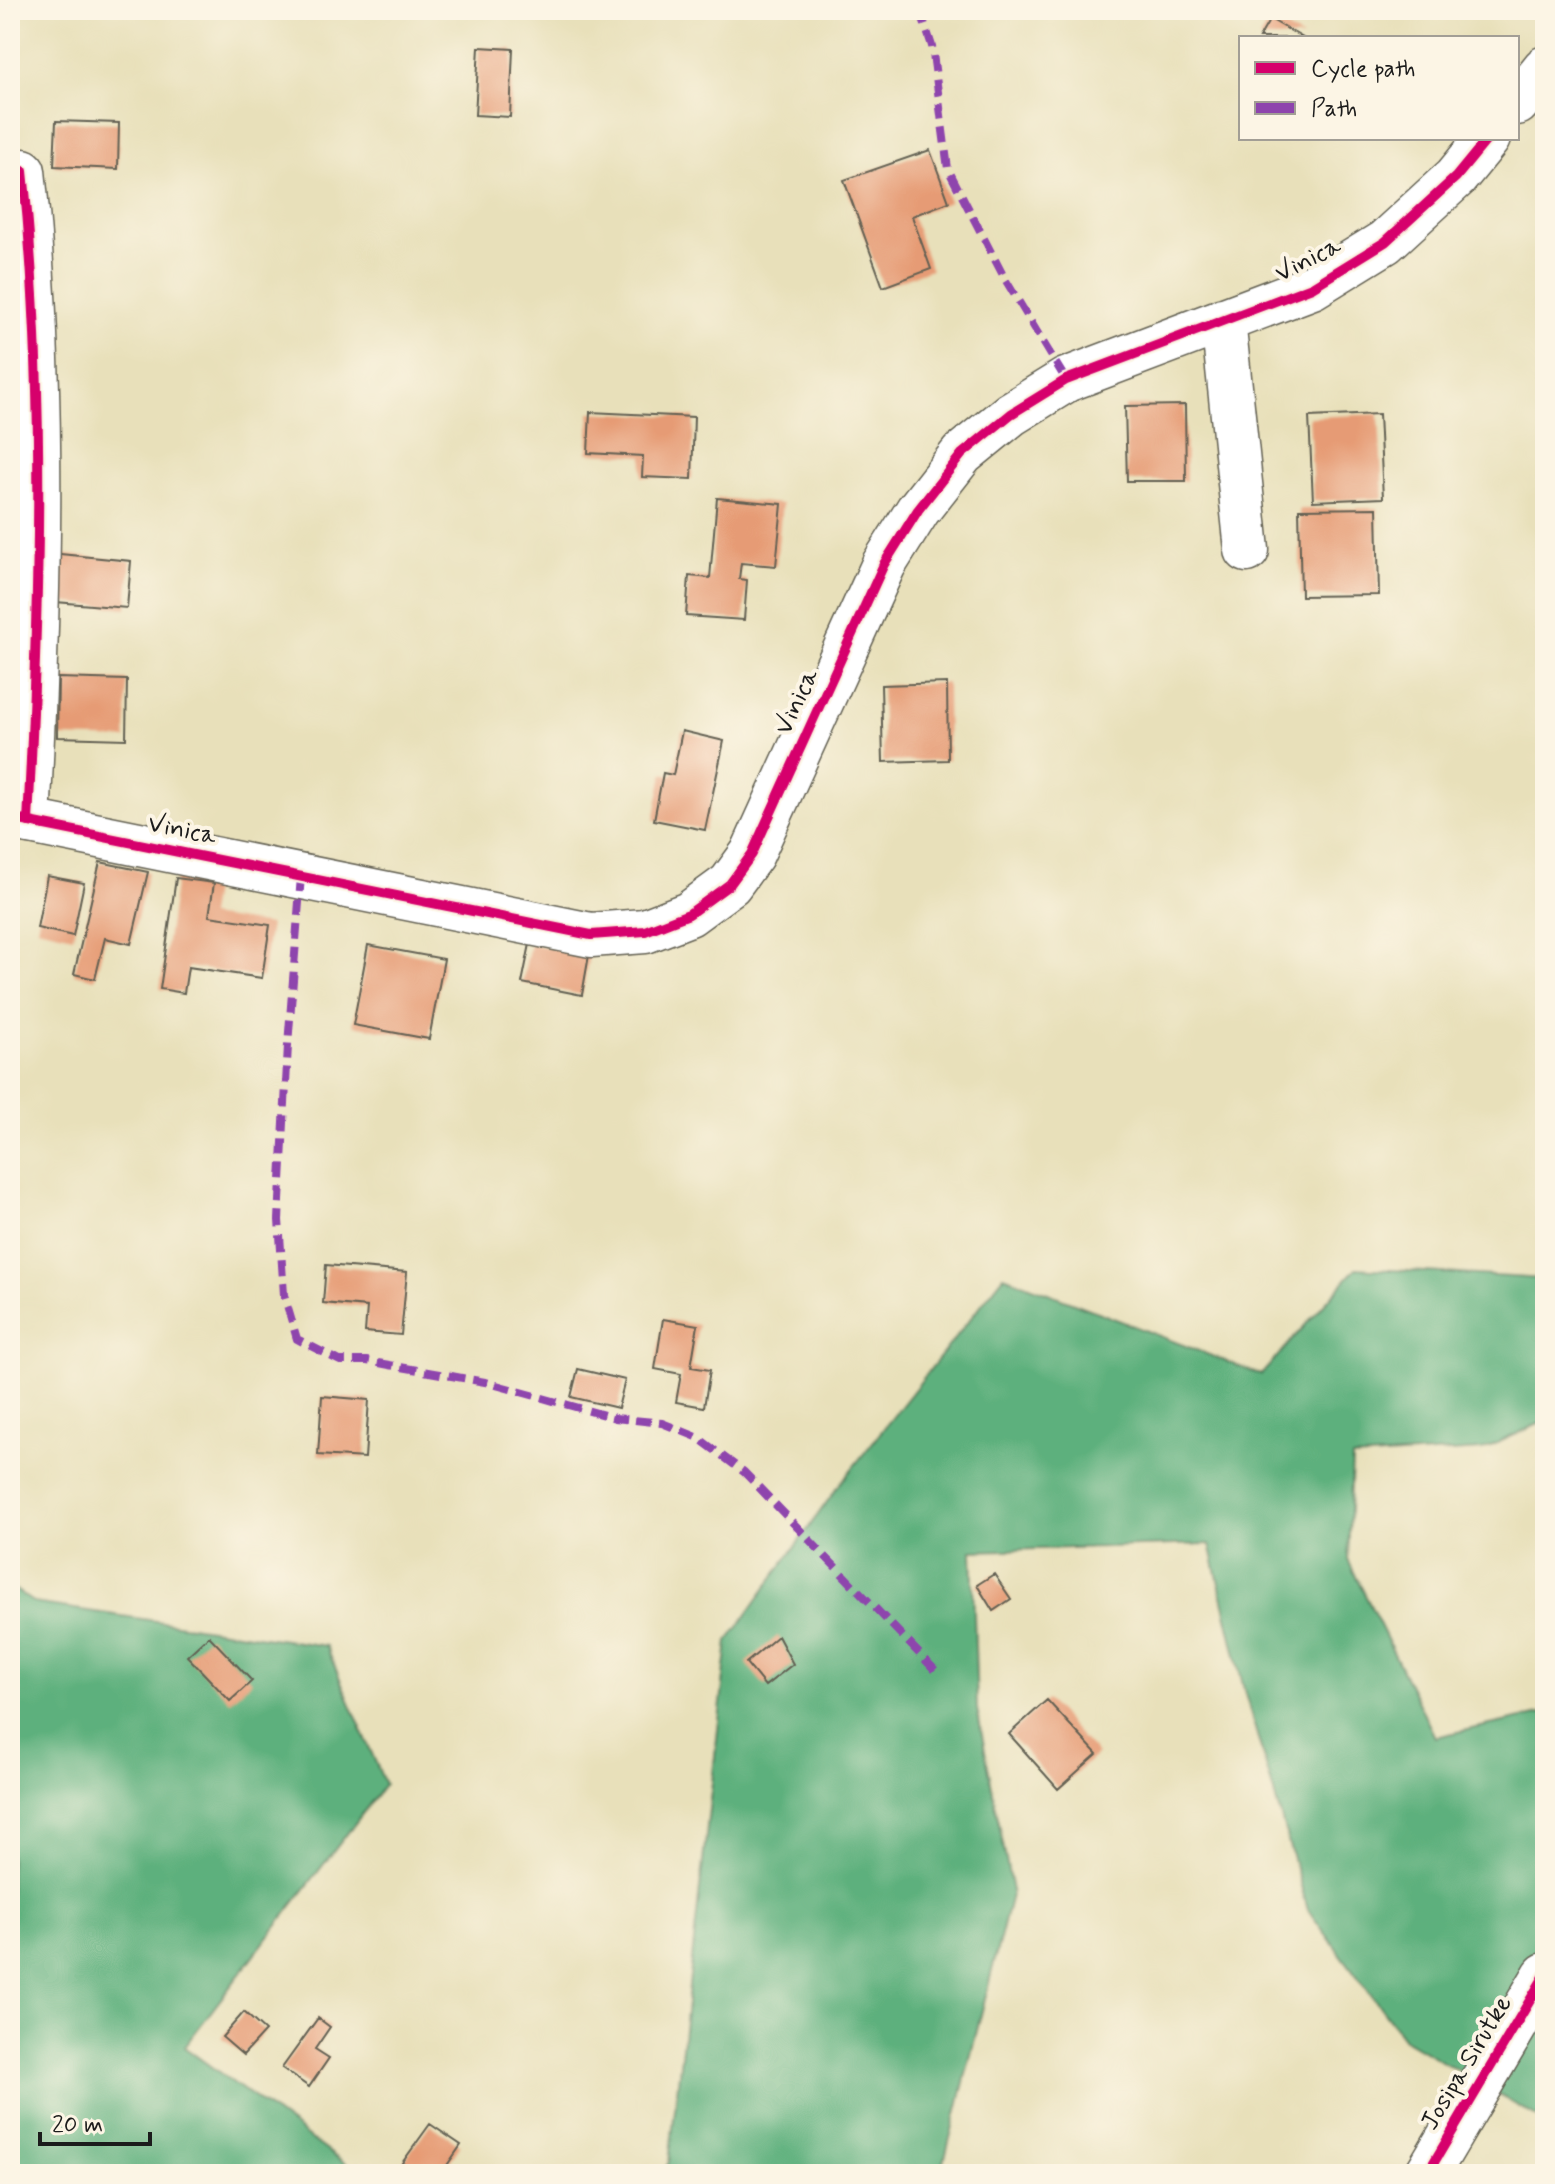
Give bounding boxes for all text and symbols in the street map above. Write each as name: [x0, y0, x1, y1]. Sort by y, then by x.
legend: [1239, 36, 1519, 140]
text: Cycle path: [1311, 54, 1416, 85]
text: Path: [1311, 94, 1357, 125]
street label: Vinica: [1269, 229, 1347, 291]
street label: Vinica: [767, 663, 827, 741]
street label: Vinica: [145, 807, 220, 853]
street label: Josipa Sirutke: [1413, 1989, 1521, 2137]
scale bar: [40, 2096, 150, 2146]
text: 20 m: [52, 2110, 103, 2141]

